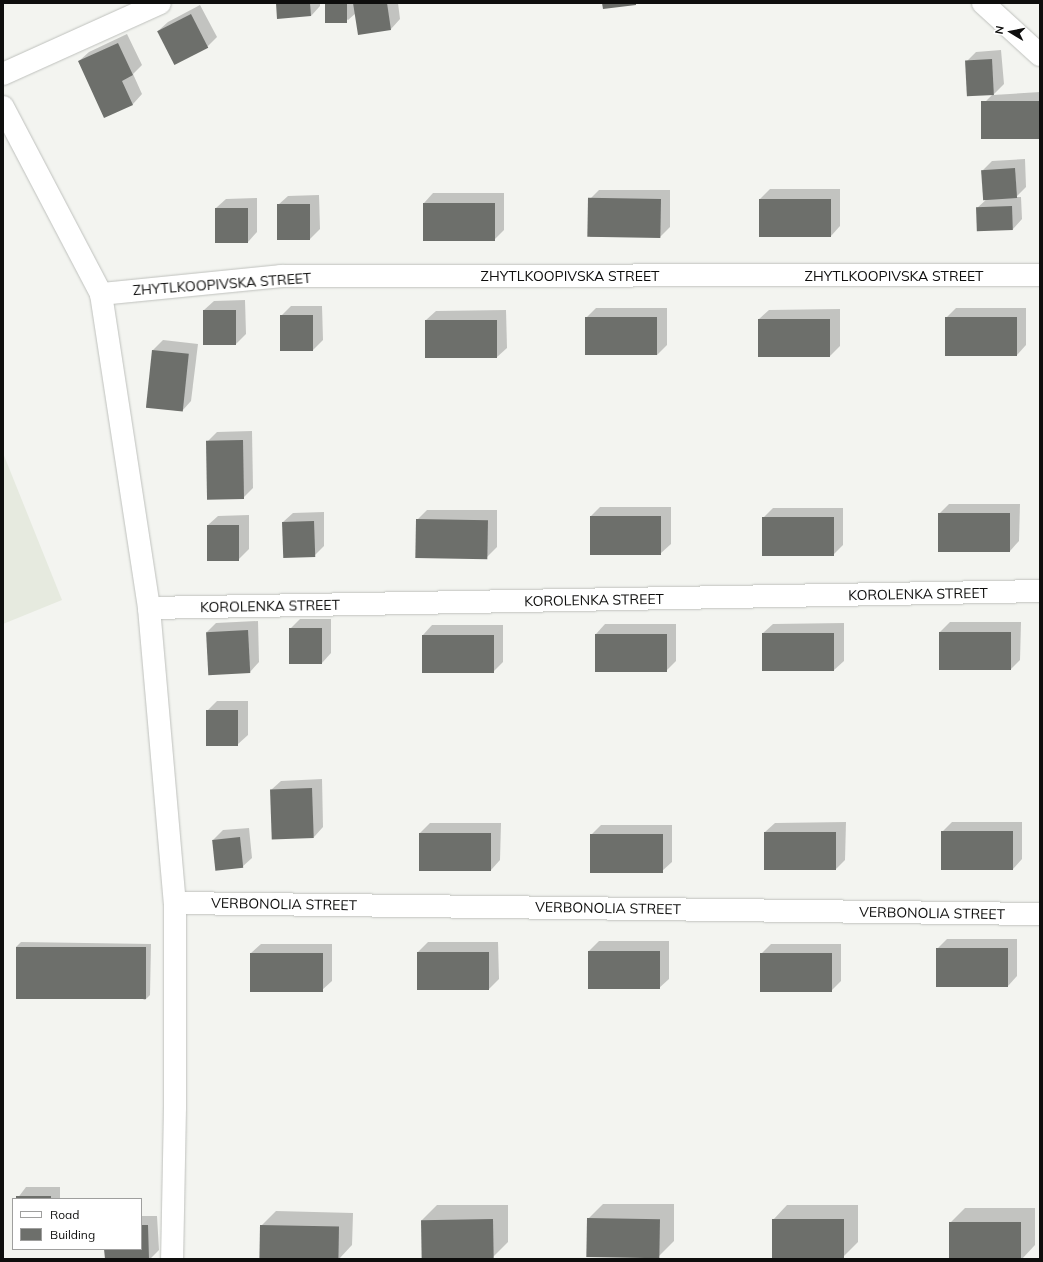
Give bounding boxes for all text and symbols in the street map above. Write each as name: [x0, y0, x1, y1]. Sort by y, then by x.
north arrow: [991, 12, 1031, 52]
text: N: [992, 25, 1007, 35]
street label: ZHYTLKOOPIVSKA STREET: [481, 268, 659, 284]
street label: ZHYTLKOOPIVSKA STREET: [805, 268, 983, 284]
street label: ZHYTLKOOPIVSKA STREET: [132, 269, 312, 299]
street label: KOROLENKA STREET: [848, 584, 988, 604]
street label: KOROLENKA STREET: [524, 590, 664, 610]
street label: KOROLENKA STREET: [200, 596, 340, 616]
street label: VERBONOLIA STREET: [211, 894, 357, 914]
street label: VERBONOLIA STREET: [535, 898, 681, 918]
street label: VERBONOLIA STREET: [859, 903, 1005, 923]
legend: [12, 1198, 142, 1250]
text: Road: [50, 1207, 79, 1222]
text: Building: [50, 1227, 95, 1242]

